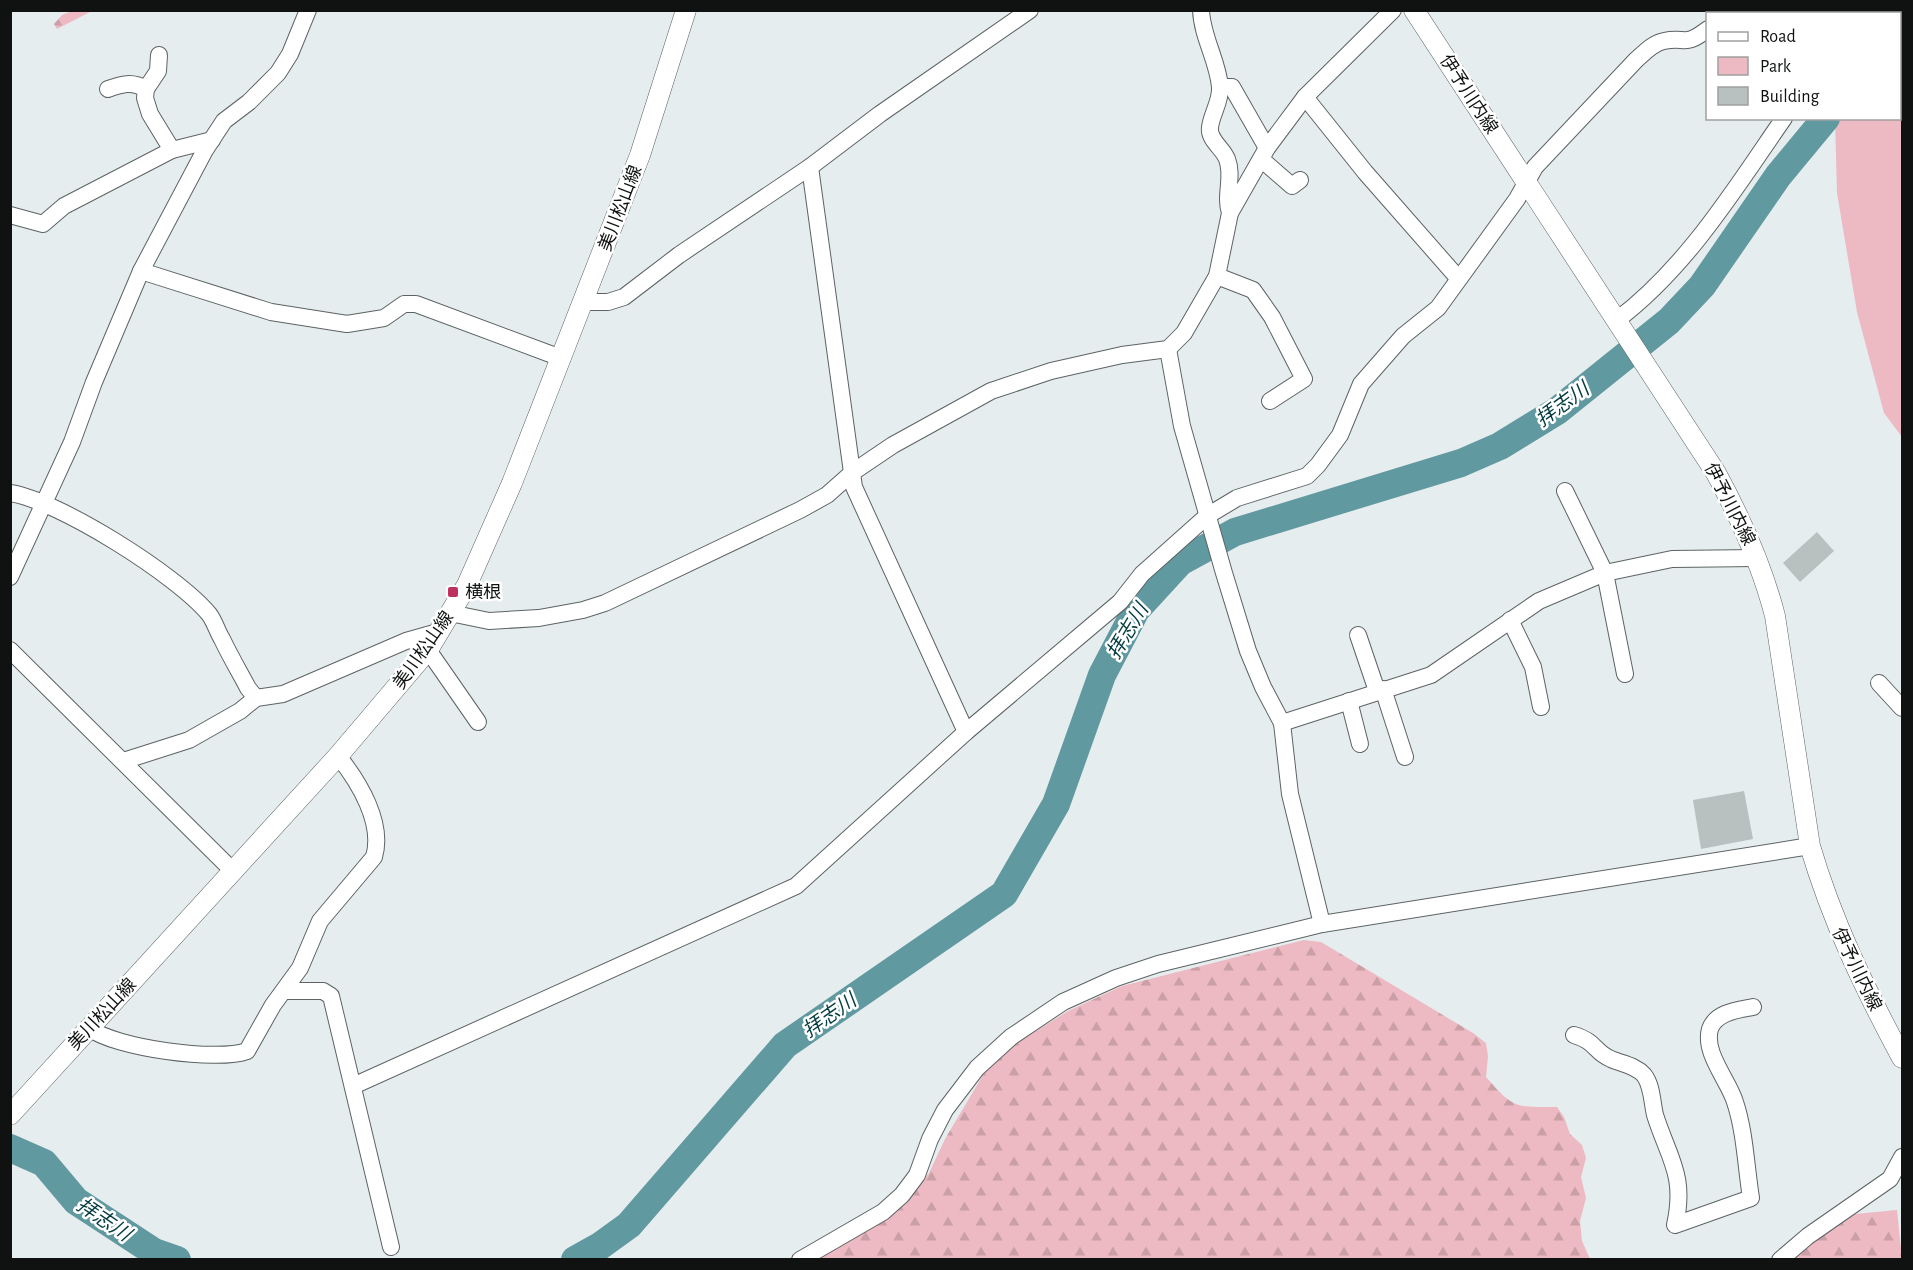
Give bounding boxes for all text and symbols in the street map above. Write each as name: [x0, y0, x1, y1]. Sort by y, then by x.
legend: [1706, 12, 1901, 120]
text: Road: [1760, 28, 1796, 46]
street label: 伊予川内線: [1436, 51, 1502, 137]
text: Park: [1760, 58, 1792, 76]
text: Building: [1760, 88, 1820, 106]
street label: 美川松山線: [595, 162, 645, 254]
water label: 拝志川: [1532, 377, 1594, 431]
street label: 伊予川内線: [1701, 459, 1759, 549]
place label: 横根: [465, 583, 501, 602]
marker: 横根: [446, 585, 460, 599]
water label: 拝志川: [1103, 598, 1153, 662]
street label: 美川松山線: [389, 607, 457, 693]
street label: 伊予川内線: [1828, 924, 1886, 1014]
street label: 美川松山線: [64, 974, 140, 1054]
water label: 拝志川: [799, 988, 862, 1041]
water label: 拝志川: [73, 1194, 136, 1246]

